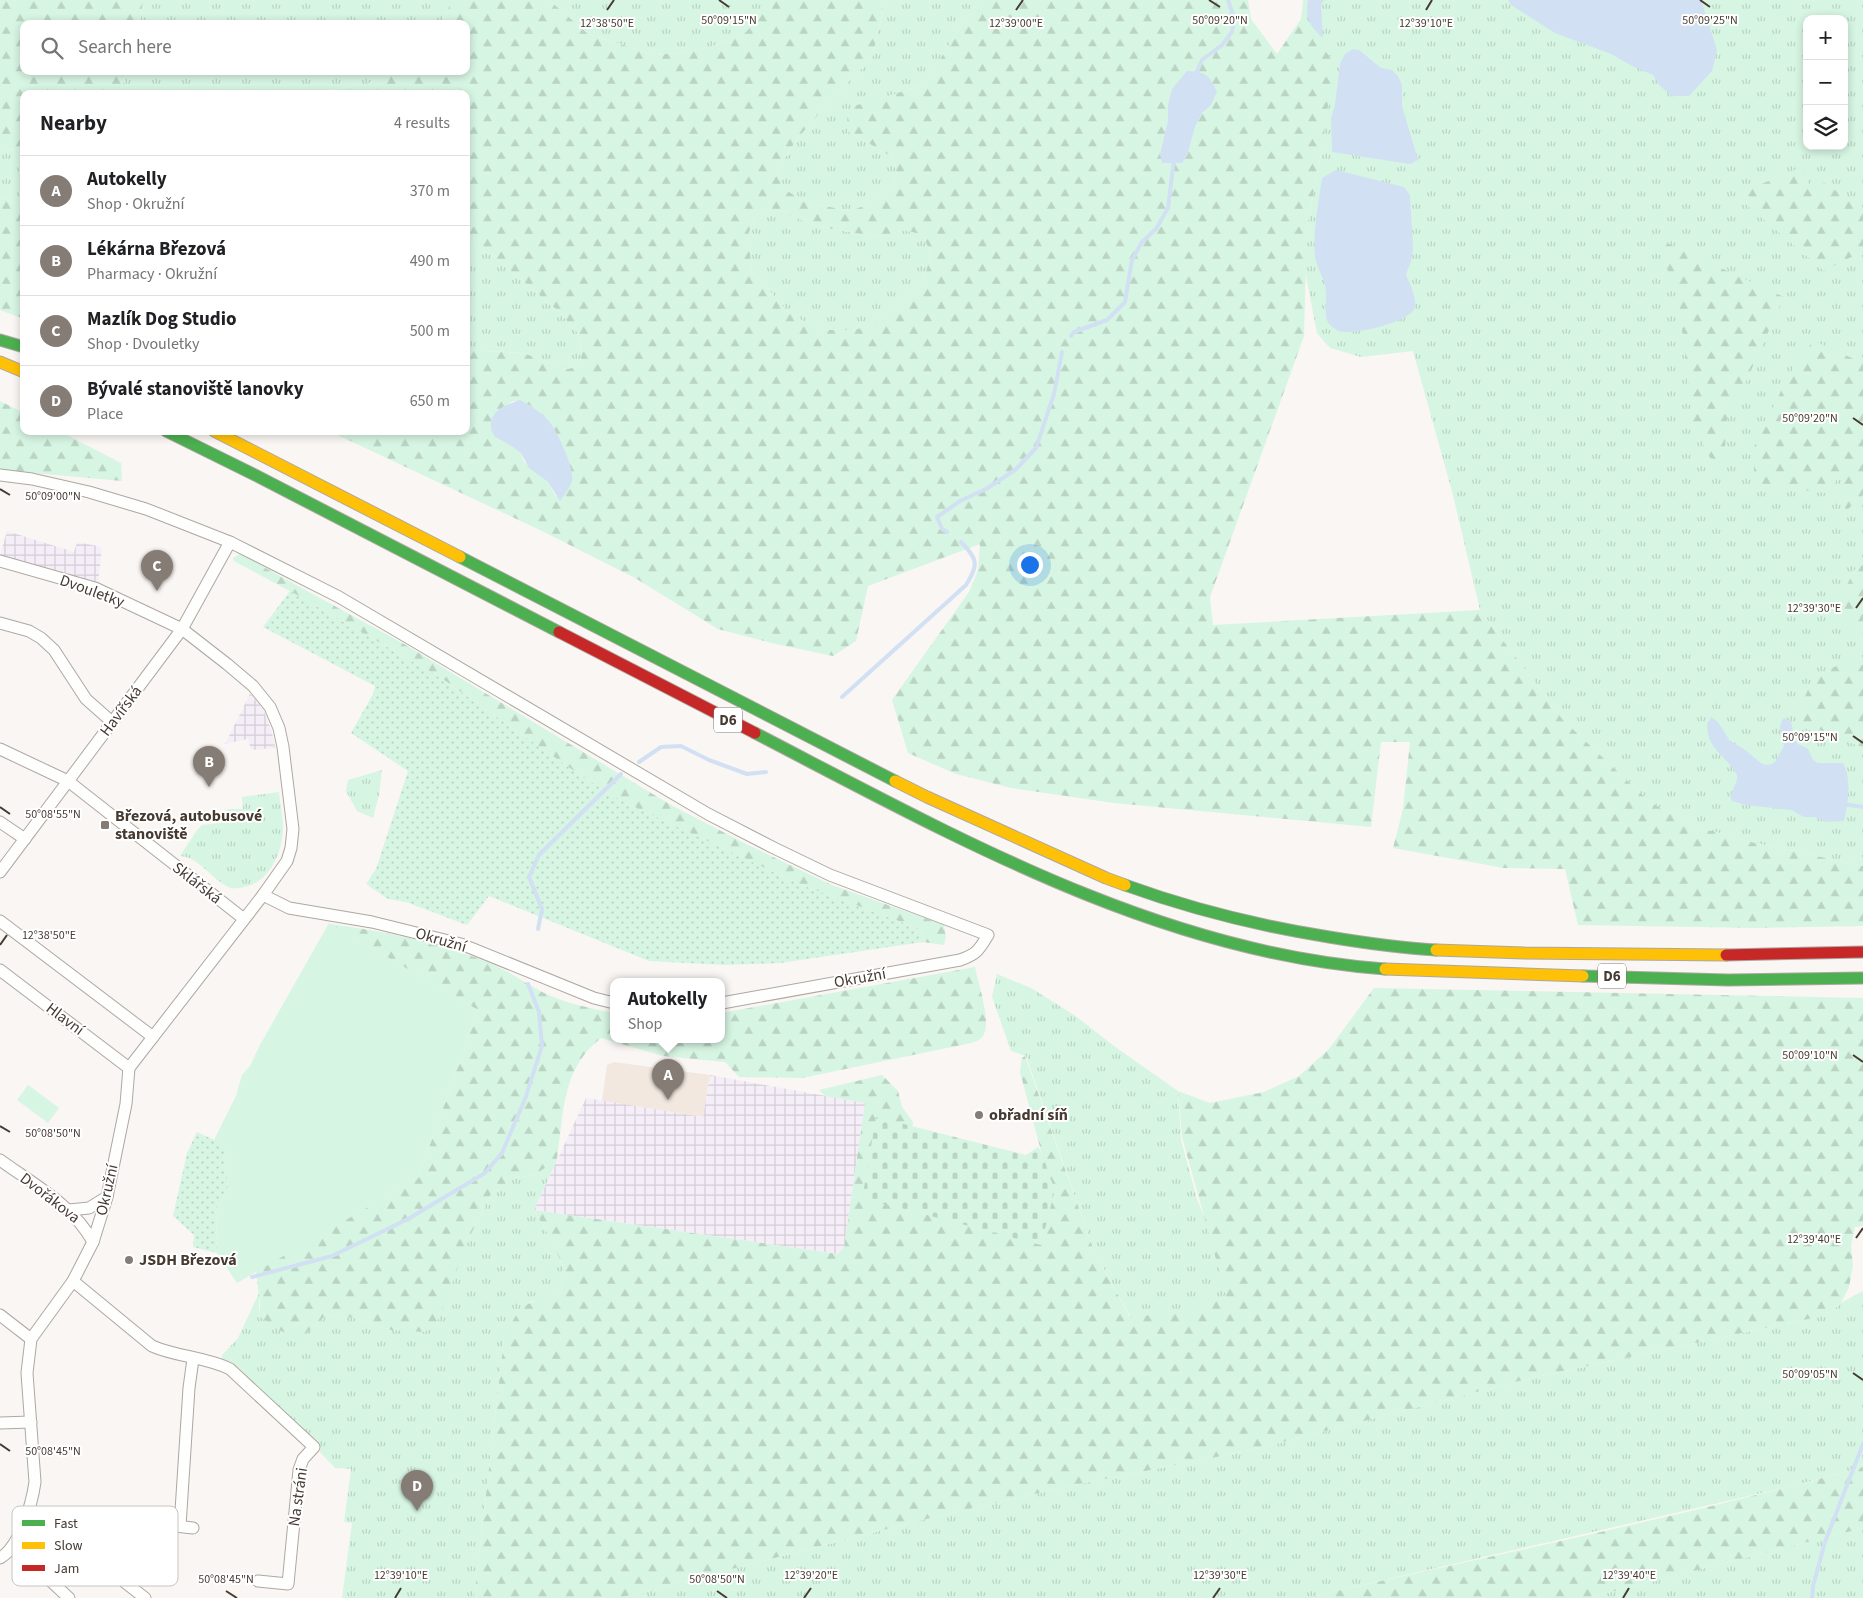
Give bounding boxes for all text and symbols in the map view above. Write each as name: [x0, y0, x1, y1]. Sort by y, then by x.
text: 50°09'15"N: [701, 12, 757, 29]
text: 50°09'20"N: [1192, 12, 1248, 29]
text: 50°09'25"N: [1682, 12, 1738, 29]
text: 12°38'50"E: [580, 15, 634, 32]
text: 12°39'00"E: [989, 15, 1043, 32]
text: 12°39'10"E: [1399, 15, 1453, 32]
map controls: [1803, 15, 1848, 150]
button: +: [1803, 15, 1848, 60]
search box: [20, 20, 470, 75]
icon: search: [38, 34, 66, 62]
text: Search here: [78, 34, 172, 61]
button: −: [1803, 60, 1848, 105]
button: layers: [1803, 105, 1848, 150]
text: Nearby: [40, 108, 107, 138]
text: 4 results: [394, 112, 450, 134]
text: Autokelly: [87, 166, 167, 193]
text: A: [51, 180, 61, 202]
text: 370 m: [410, 180, 450, 202]
text: Shop · Okružní: [87, 193, 184, 215]
text: Lékárna Březová: [87, 236, 226, 263]
text: B: [51, 250, 61, 272]
text: 490 m: [410, 250, 450, 272]
text: Pharmacy · Okružní: [87, 263, 217, 285]
text: Mazlík Dog Studio: [87, 306, 236, 333]
text: C: [51, 320, 61, 342]
text: 500 m: [410, 320, 450, 342]
text: Shop · Dvouletky: [87, 333, 199, 355]
text: Bývalé stanoviště lanovky: [87, 376, 304, 403]
text: D: [51, 390, 61, 412]
text: 650 m: [410, 390, 450, 412]
text: Place: [87, 403, 123, 425]
text: 50°09'20"N: [1782, 410, 1838, 427]
text: 50°09'00"N: [25, 488, 81, 505]
pin: C: [141, 550, 173, 591]
your location: [1017, 552, 1043, 578]
street label: Dvouletky: [57, 569, 128, 613]
text: 12°39'30"E: [1787, 600, 1841, 617]
street label: Havířská: [95, 681, 147, 741]
road number: D6: [714, 708, 742, 732]
text: 50°09'15"N: [1782, 729, 1838, 746]
pin: B: [193, 746, 225, 787]
place label: Březová, autobusové stanoviště: [115, 805, 262, 845]
text: 50°08'55"N: [25, 806, 81, 823]
marker: Březová, autobusové stanoviště: [99, 819, 111, 831]
street label: Sklářská: [168, 857, 226, 909]
street label: Okružní: [413, 922, 470, 958]
text: 12°38'50"E: [22, 927, 76, 944]
street label: Okružní: [832, 962, 889, 993]
road number: D6: [1598, 964, 1626, 988]
popup: [610, 978, 725, 1043]
text: Autokelly: [628, 986, 707, 1013]
street label: Hlavní: [41, 997, 90, 1041]
text: Shop: [628, 1013, 663, 1035]
text: 50°09'10"N: [1782, 1047, 1838, 1064]
pin: A: [652, 1059, 684, 1100]
place label: obřadní síň: [989, 1104, 1068, 1126]
marker: obřadní síň: [973, 1109, 985, 1121]
text: 50°08'50"N: [25, 1125, 81, 1142]
street label: Okružní: [90, 1161, 124, 1218]
street label: Dvořákova: [15, 1168, 85, 1228]
text: 12°39'40"E: [1787, 1231, 1841, 1248]
place label: JSDH Březová: [139, 1249, 237, 1271]
marker: JSDH Březová: [123, 1254, 135, 1266]
text: 50°09'05"N: [1782, 1366, 1838, 1383]
text: 50°08'45"N: [25, 1443, 81, 1460]
street label: Na stráni: [283, 1466, 313, 1528]
pin: D: [401, 1470, 433, 1511]
legend: [12, 1506, 178, 1586]
text: Fast: [54, 1514, 78, 1534]
text: Slow: [54, 1536, 83, 1556]
text: Jam: [54, 1559, 79, 1579]
text: 12°39'10"E: [374, 1567, 428, 1584]
text: 12°39'20"E: [784, 1567, 838, 1584]
text: 12°39'30"E: [1193, 1567, 1247, 1584]
text: 12°39'40"E: [1602, 1567, 1656, 1584]
text: 50°08'45"N: [198, 1571, 254, 1588]
text: 50°08'50"N: [689, 1571, 745, 1588]

